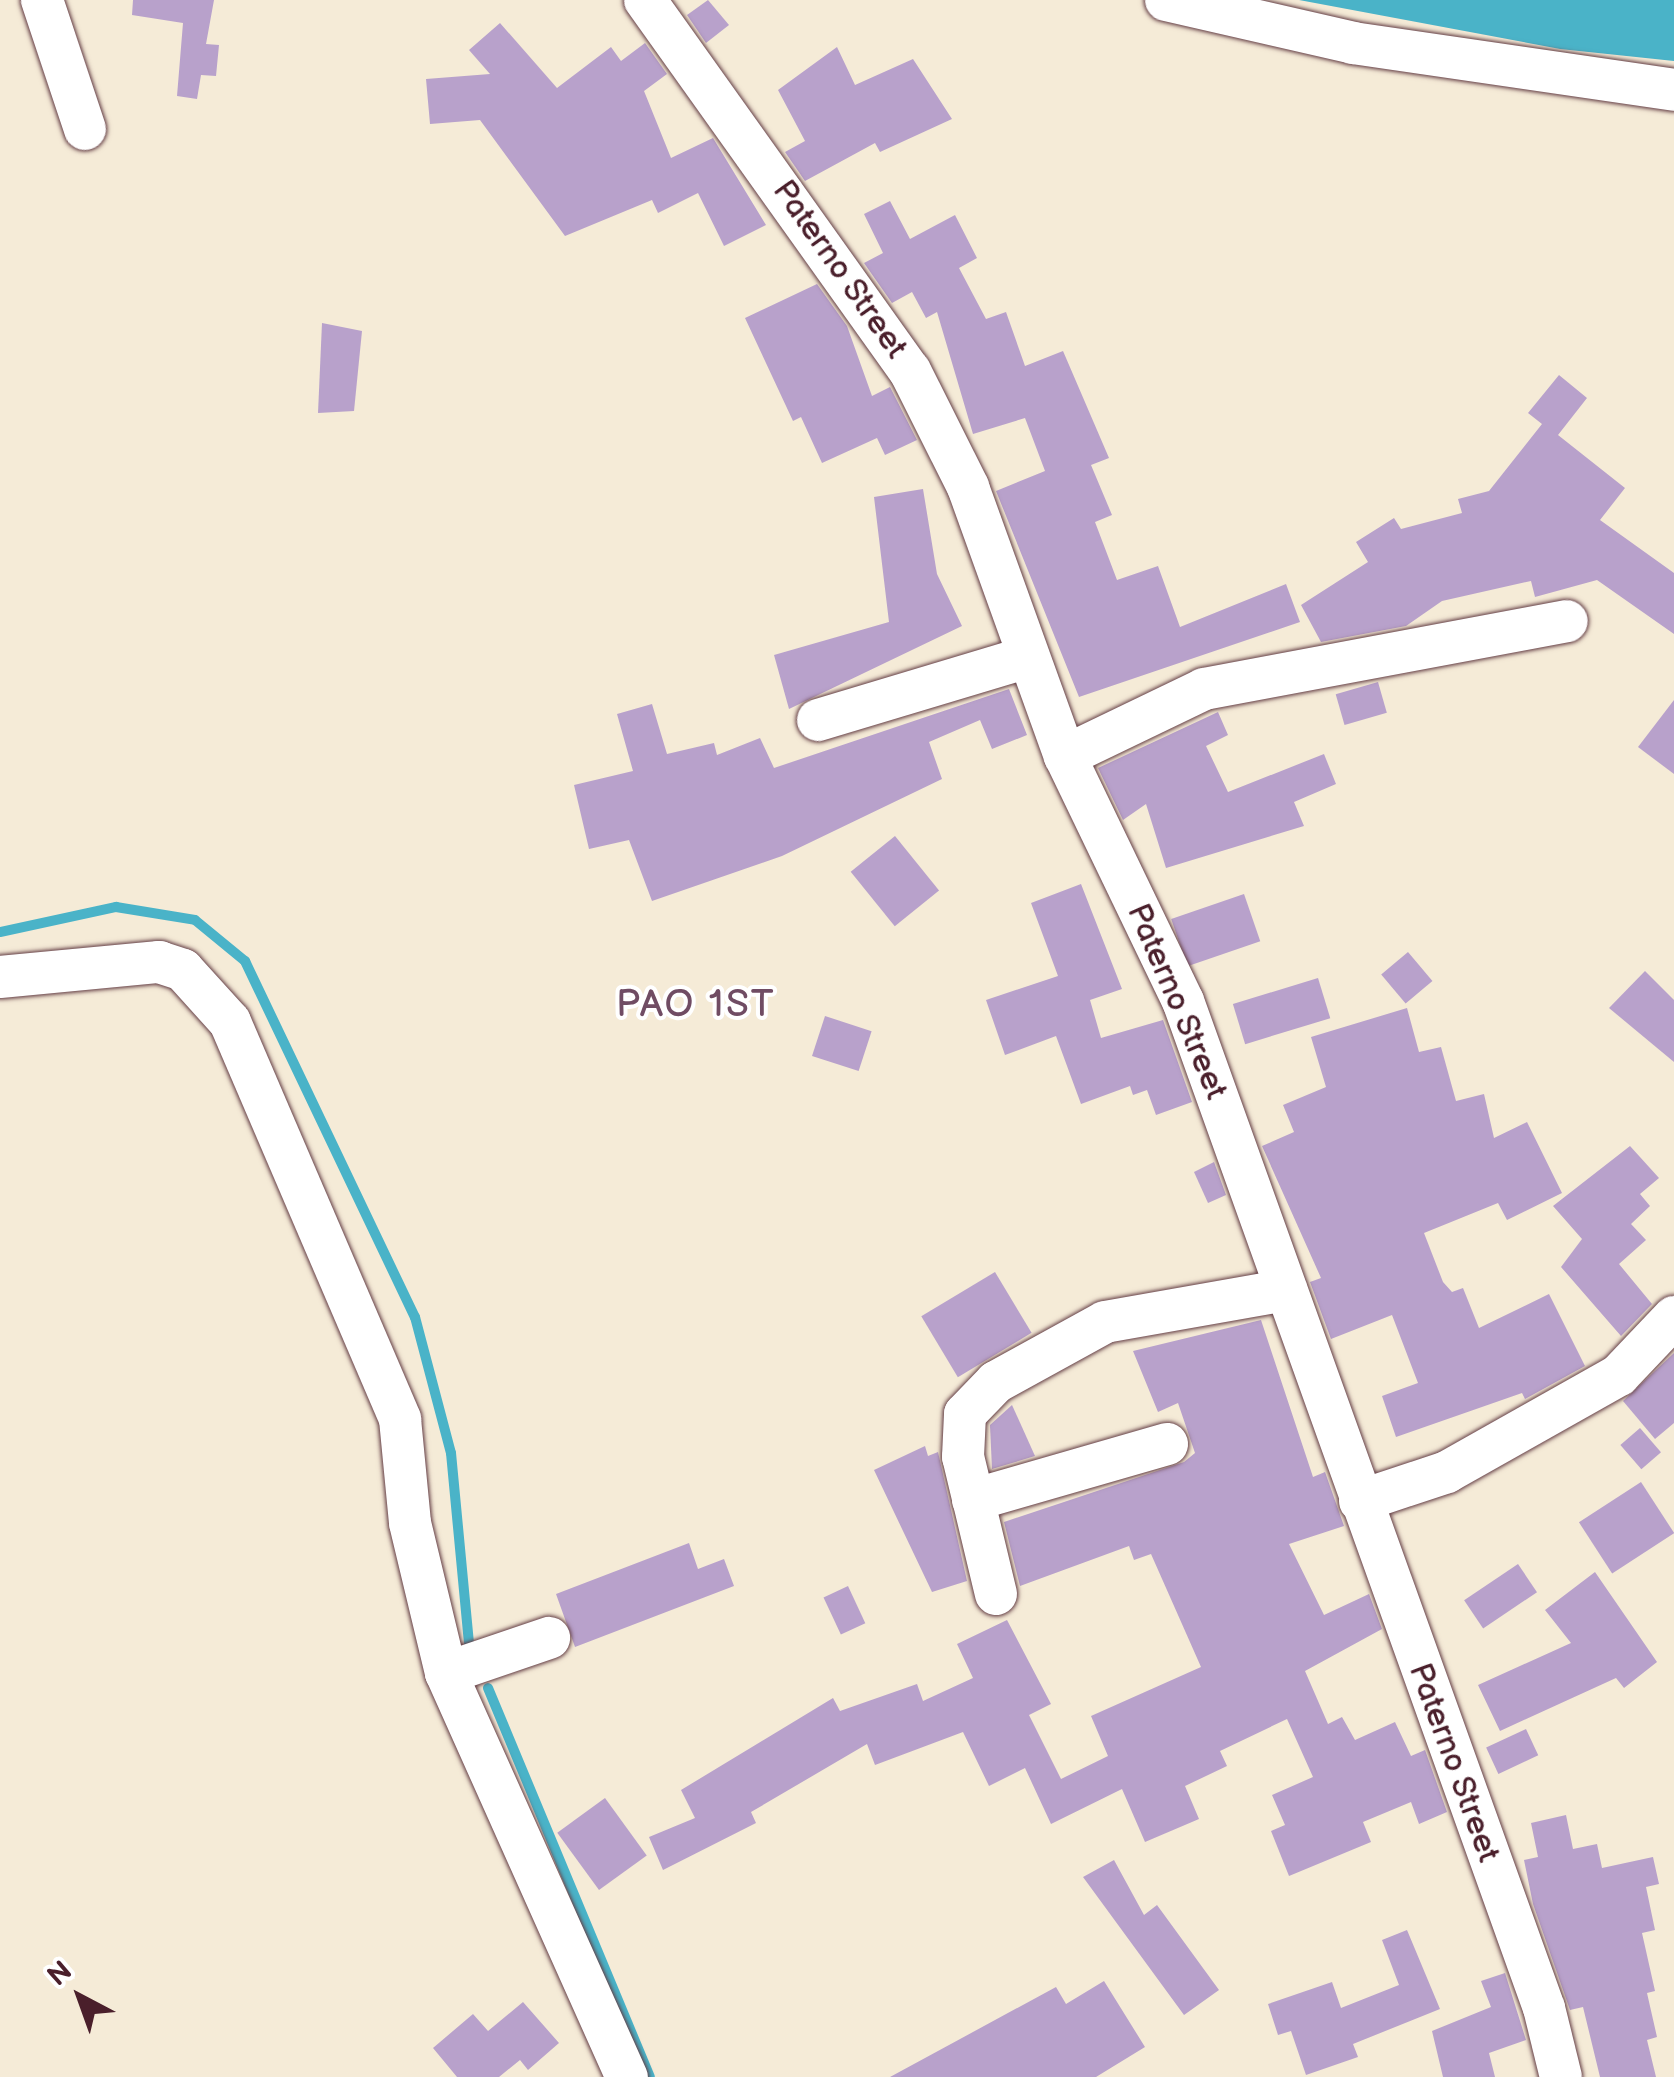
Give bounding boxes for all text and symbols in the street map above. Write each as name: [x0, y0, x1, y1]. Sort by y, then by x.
street label: Paterno Street: [763, 173, 915, 367]
street label: Paterno Street: [1117, 898, 1235, 1106]
district label: PAO 1ST: [616, 982, 776, 1028]
street label: Paterno Street: [1399, 1658, 1507, 1868]
north arrow: [30, 1947, 130, 2047]
text: N: [41, 1955, 79, 1993]

